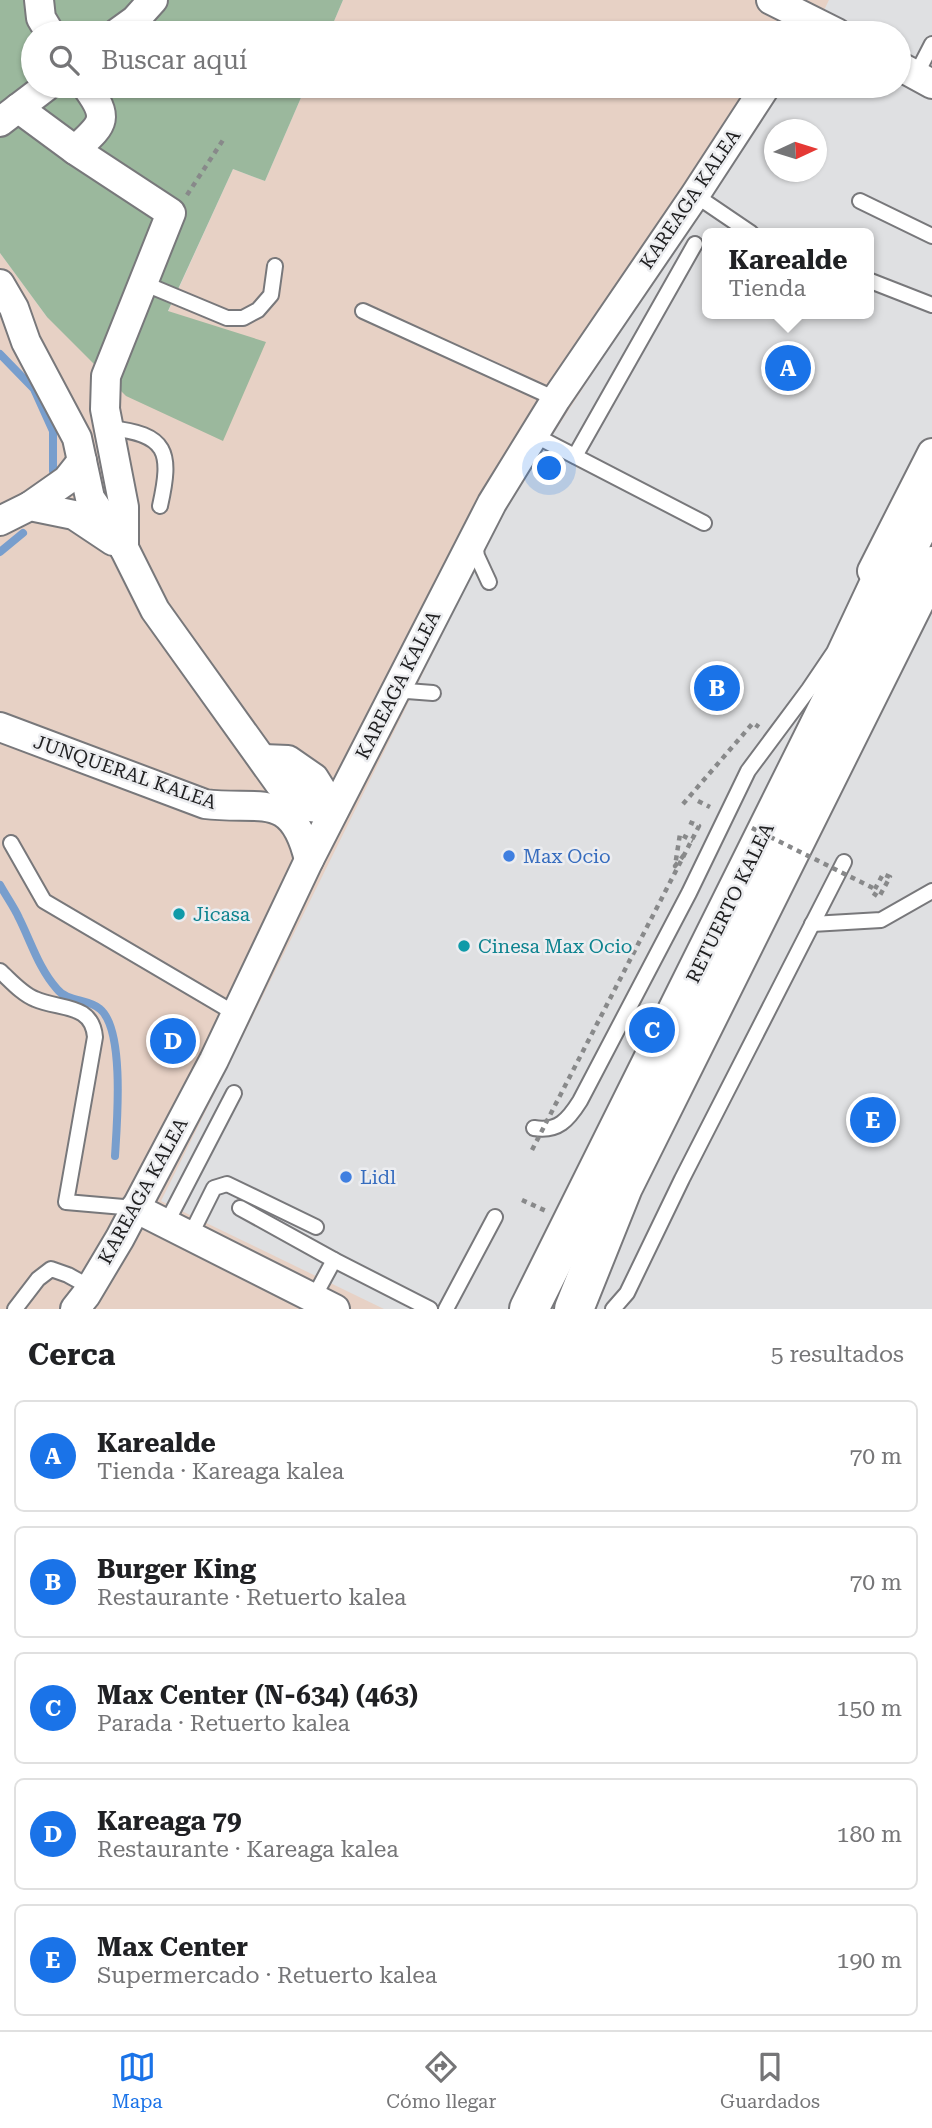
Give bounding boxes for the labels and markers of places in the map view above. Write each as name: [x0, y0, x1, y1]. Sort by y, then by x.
pin: A: [765, 342, 811, 394]
pin: B: [694, 662, 740, 714]
place label: Max Ocio: [523, 845, 611, 868]
marker: Max Ocio: [501, 848, 517, 864]
place label: Jicasa: [193, 903, 251, 926]
marker: Jicasa: [171, 906, 187, 922]
place label: Cinesa Max Ocio: [478, 935, 632, 958]
marker: Cinesa Max Ocio: [456, 938, 472, 954]
pin: C: [629, 1004, 675, 1056]
pin: D: [150, 1015, 196, 1067]
pin: E: [850, 1094, 896, 1146]
place label: Lidl: [360, 1166, 396, 1189]
marker: Lidl: [338, 1169, 354, 1185]

